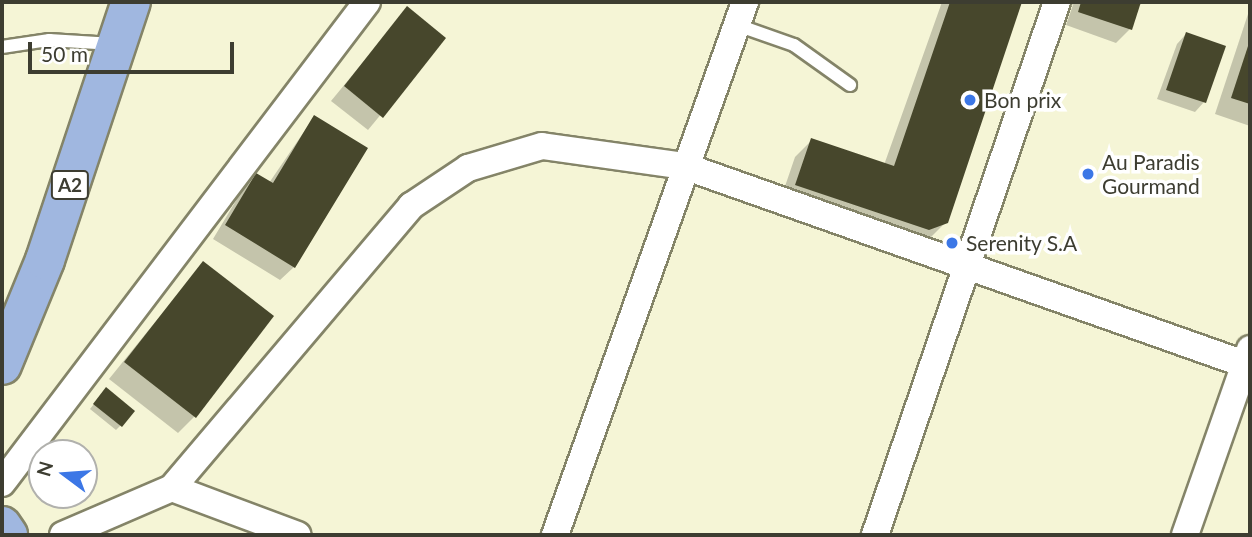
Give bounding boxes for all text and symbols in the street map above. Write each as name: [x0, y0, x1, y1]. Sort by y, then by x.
scale bar: [32, 28, 238, 72]
text: 50 m: [41, 41, 88, 66]
place label: Bon prix: [984, 87, 1061, 113]
marker: Bon prix: [962, 92, 978, 108]
place label: Au Paradis Gourmand: [1102, 149, 1200, 199]
marker: Au Paradis Gourmand: [1080, 166, 1096, 182]
road number: A2: [51, 169, 89, 200]
place label: Serenity S.A: [966, 230, 1078, 256]
marker: Serenity S.A: [944, 235, 960, 251]
north arrow: [28, 439, 98, 509]
text: N: [31, 458, 57, 479]

